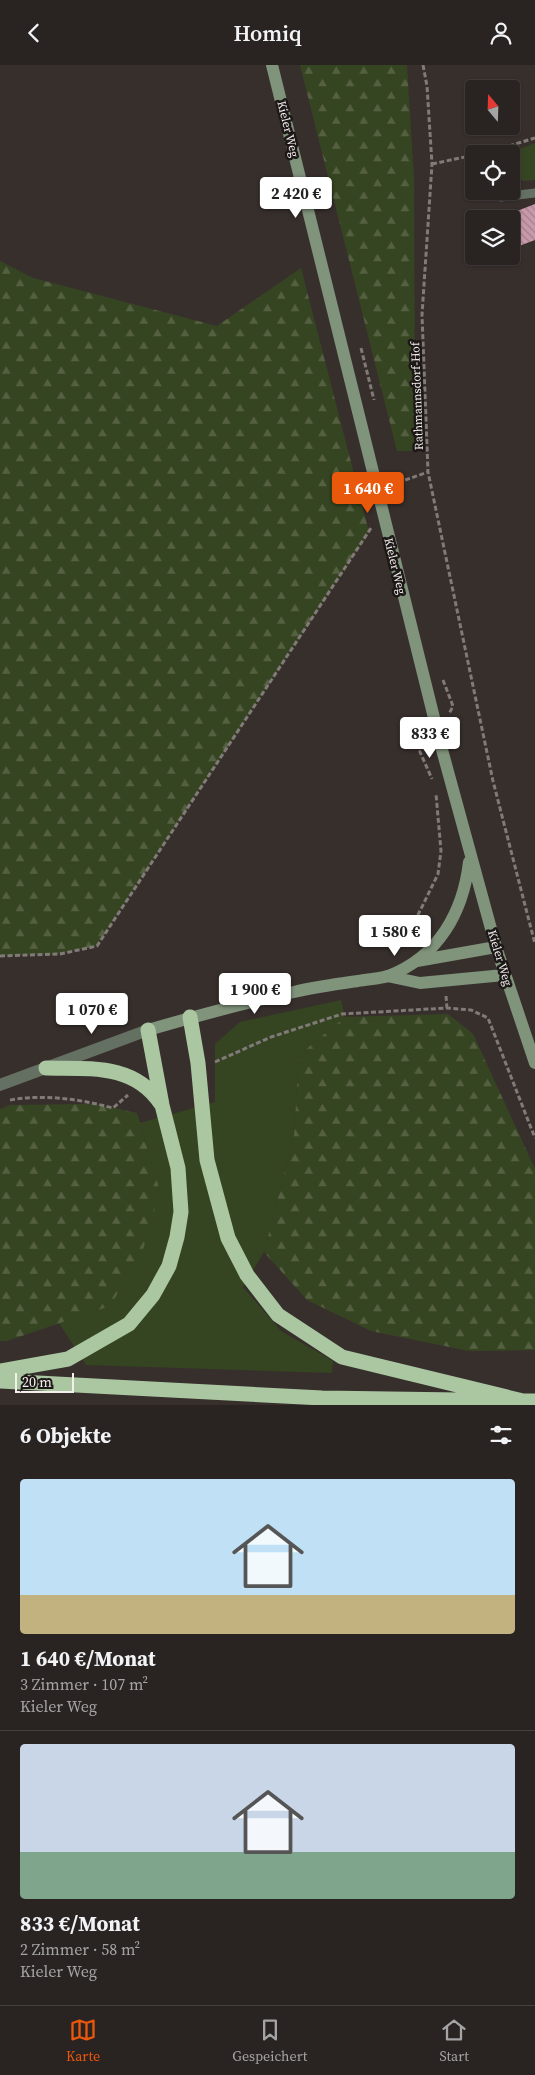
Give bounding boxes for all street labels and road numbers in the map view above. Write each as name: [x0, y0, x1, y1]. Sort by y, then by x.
street label: Kieler Weg: [273, 99, 303, 159]
street label: Rathmannsdorf-Hof: [407, 340, 427, 450]
street label: Kieler Weg: [380, 536, 410, 596]
street label: Kieler Weg: [484, 928, 516, 988]

